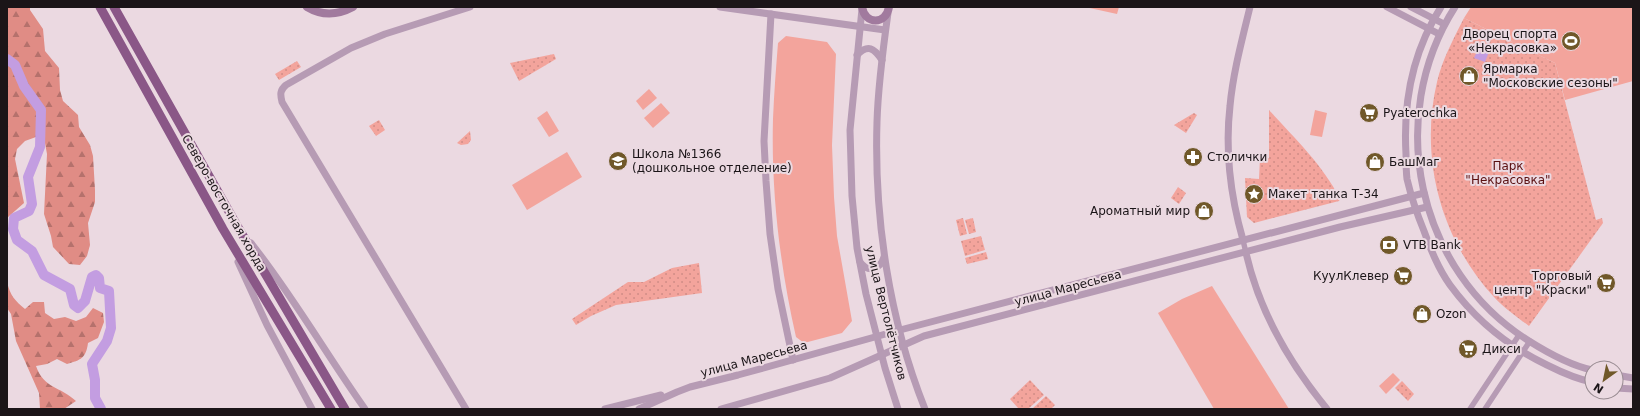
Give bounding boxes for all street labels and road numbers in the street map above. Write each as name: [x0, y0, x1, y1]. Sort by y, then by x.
street label: Северо-восточная хорда: [179, 132, 269, 274]
street label: улица Вертолётчиков: [863, 244, 909, 382]
street label: улица Маресьева: [1013, 267, 1123, 309]
street label: улица Маресьева: [699, 338, 809, 380]

